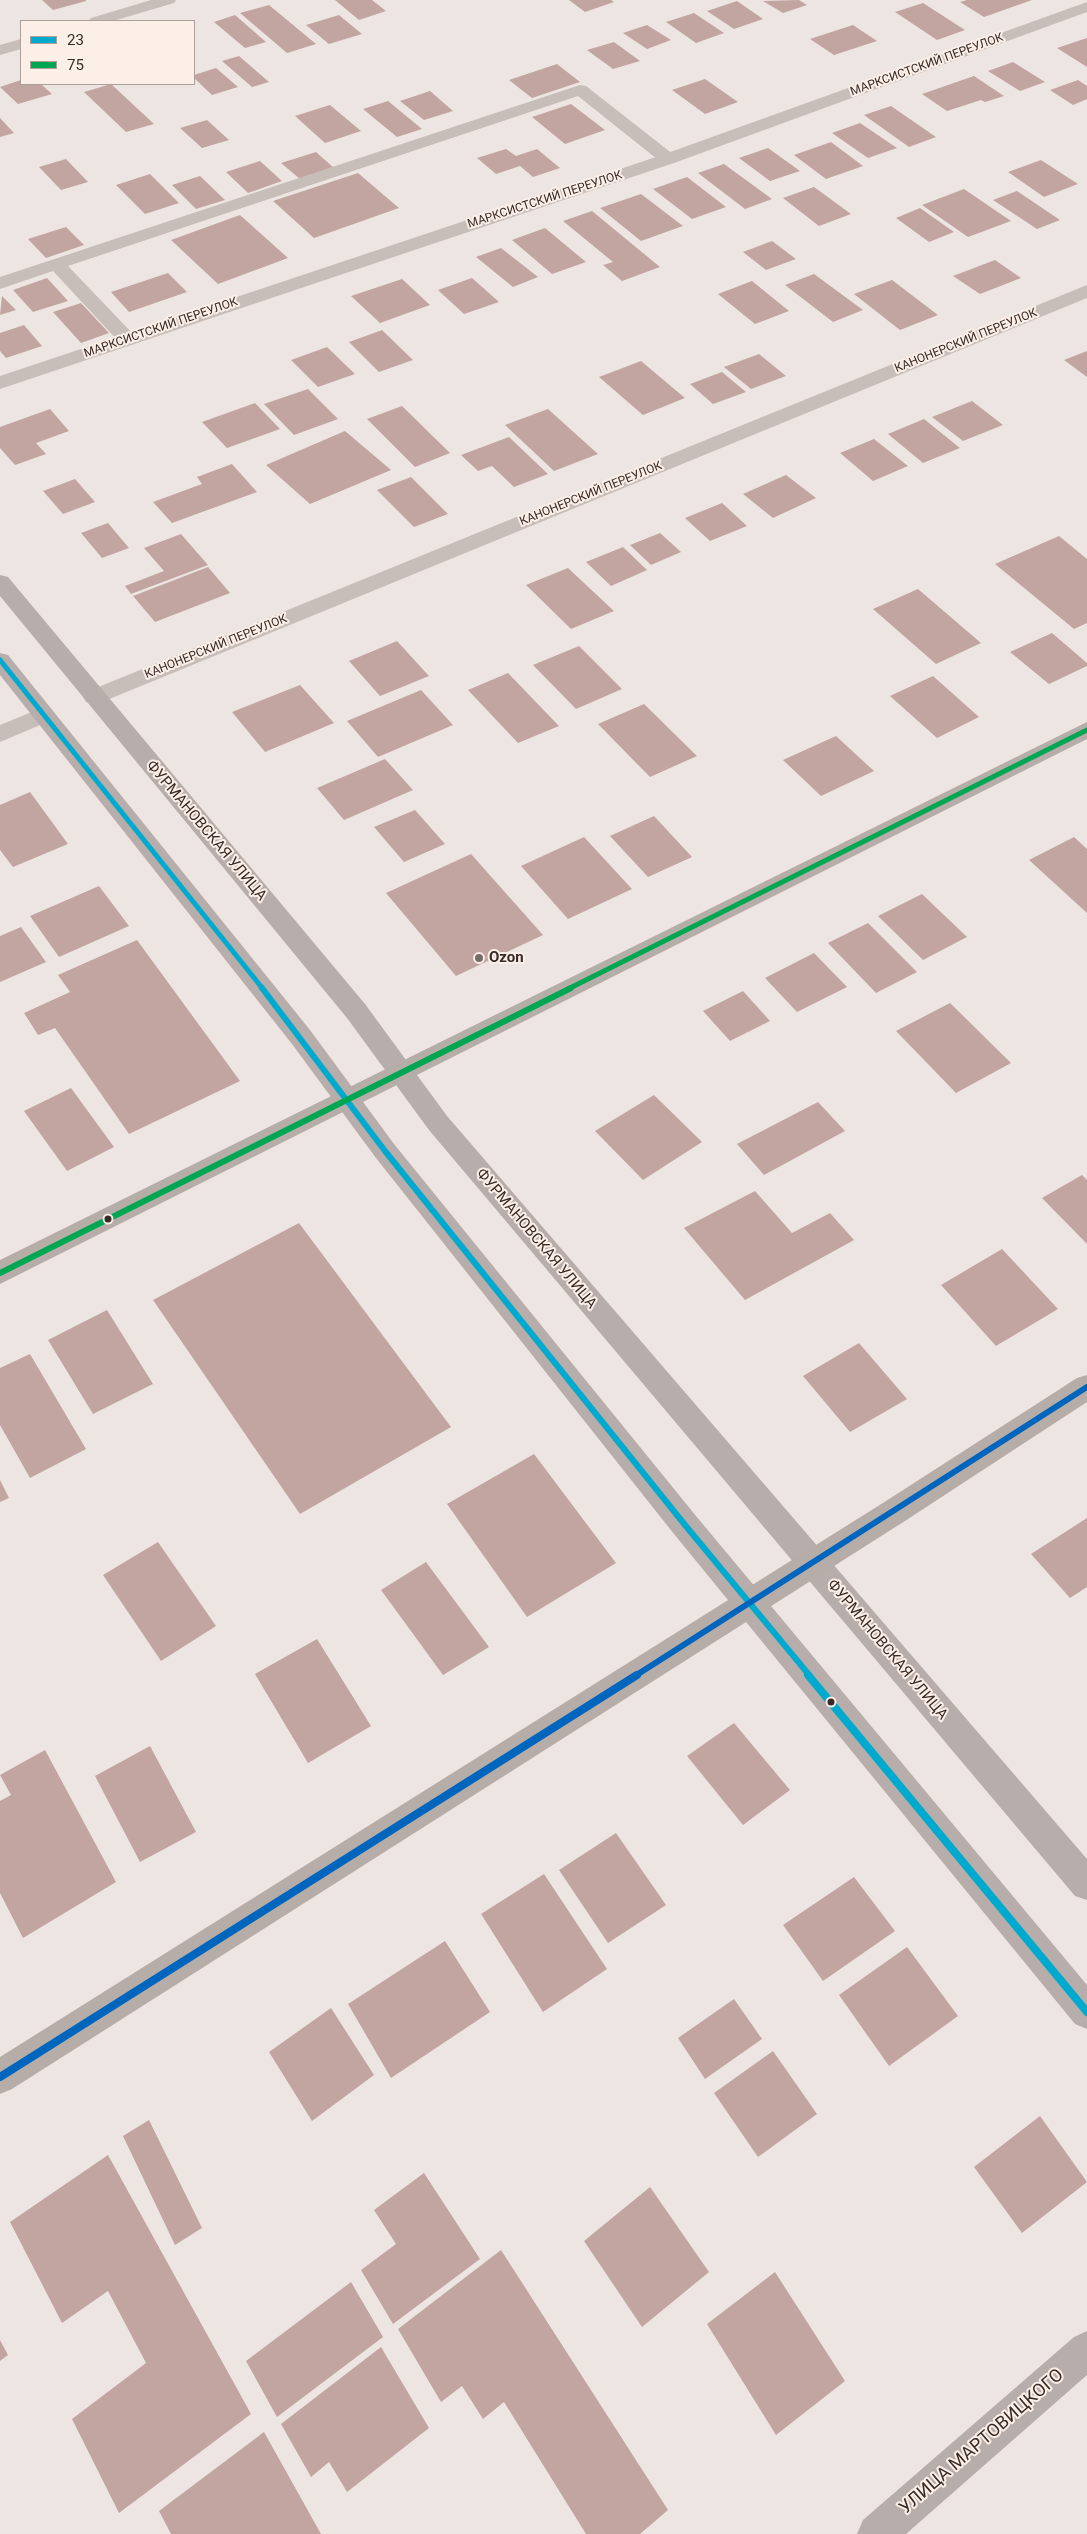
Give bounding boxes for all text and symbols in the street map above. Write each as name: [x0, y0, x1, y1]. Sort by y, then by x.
legend: [20, 20, 195, 85]
text: 23: [67, 31, 84, 49]
street label: МАРКСИСТСКИЙ ПЕРЕУЛОК: [849, 31, 1005, 99]
text: 75: [67, 56, 84, 74]
street label: МАРКСИСТСКИЙ ПЕРЕУЛОК: [466, 168, 624, 232]
street label: МАРКСИСТСКИЙ ПЕРЕУЛОК: [82, 295, 240, 361]
street label: КАНОНЕРСКИЙ ПЕРЕУЛОК: [893, 306, 1039, 376]
street label: КАНОНЕРСКИЙ ПЕРЕУЛОК: [518, 459, 664, 529]
street label: КАНОНЕРСКИЙ ПЕРЕУЛОК: [143, 612, 289, 682]
street label: ФУРМАНОВСКАЯ УЛИЦА: [142, 757, 270, 905]
place label: Ozon: [489, 949, 524, 967]
marker: Ozon: [473, 952, 485, 964]
street label: ФУРМАНОВСКАЯ УЛИЦА: [472, 1165, 600, 1313]
unlabelled marker: [103, 1214, 113, 1224]
street label: ФУРМАНОВСКАЯ УЛИЦА: [823, 1576, 951, 1724]
unlabelled marker: [826, 1697, 836, 1707]
street label: УЛИЦА МАРТОВИЦКОГО: [895, 2365, 1069, 2519]

